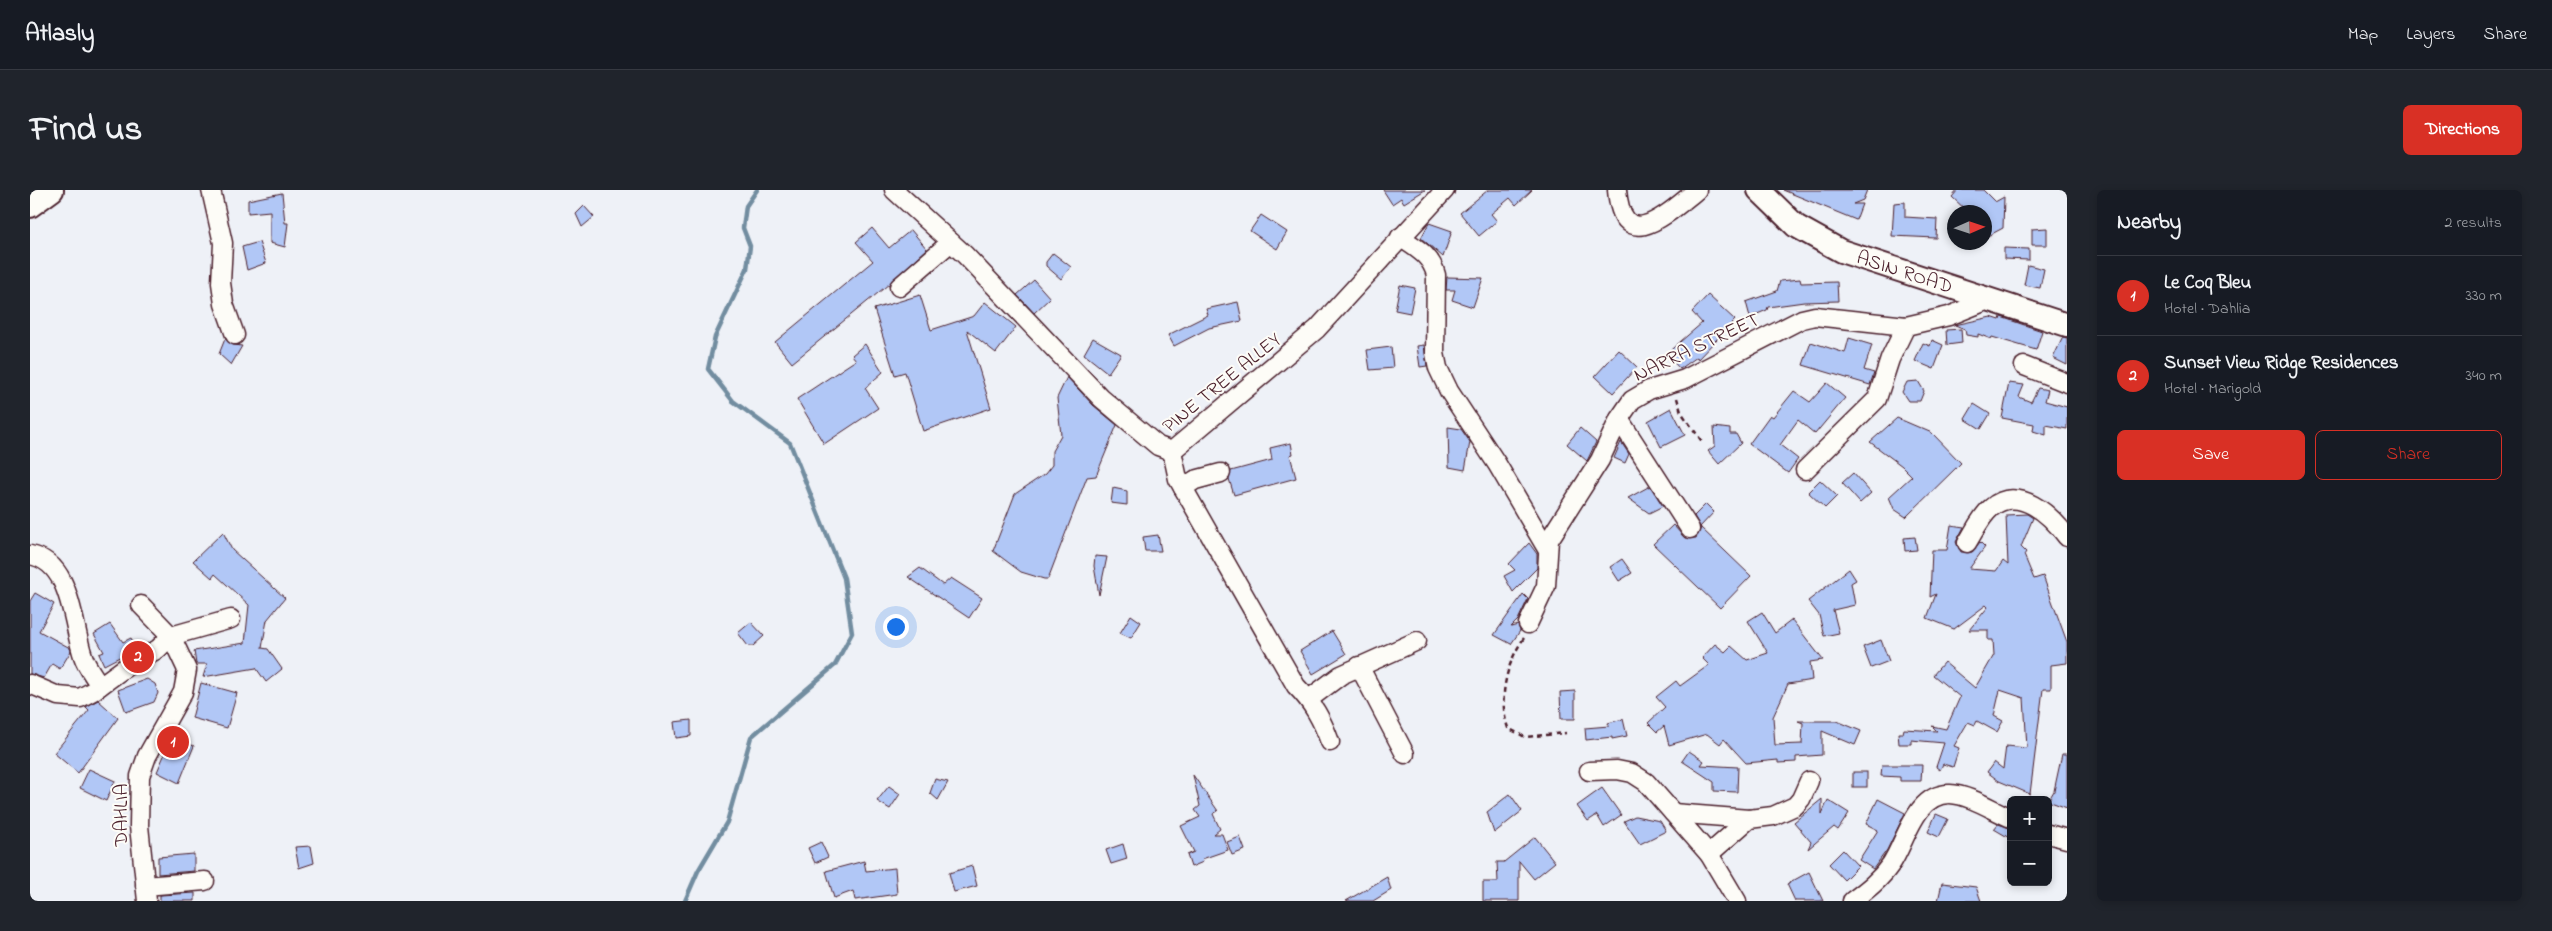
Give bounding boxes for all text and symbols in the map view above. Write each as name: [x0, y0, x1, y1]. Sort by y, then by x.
text: Atlasly: [25, 17, 94, 52]
text: Map: [2348, 22, 2378, 48]
text: Layers: [2406, 22, 2456, 48]
text: Share: [2484, 22, 2527, 48]
text: Find us: [30, 105, 142, 156]
button: Directions: [2403, 105, 2522, 155]
north arrow: [1947, 205, 1992, 250]
text: Nearby: [2117, 208, 2181, 238]
text: 2 results: [2444, 211, 2502, 235]
street label: ASIN ROAD: [1852, 244, 1956, 303]
text: Le Coq Bleu: [2164, 270, 2251, 297]
text: 1: [2130, 284, 2136, 308]
text: 330 m: [2465, 284, 2502, 308]
text: Hotel · Dahlia: [2164, 297, 2250, 321]
street label: NARRA STREET: [1629, 306, 1765, 390]
street label: PINE TREE ALLEY: [1157, 327, 1288, 441]
text: Sunset View Ridge Residences: [2164, 350, 2398, 377]
text: 2: [2129, 364, 2137, 388]
text: 340 m: [2465, 364, 2502, 388]
text: Hotel · Marigold: [2164, 377, 2261, 401]
button: Save: [2117, 430, 2305, 480]
button: Share: [2315, 430, 2502, 480]
your location: [883, 614, 909, 640]
pin: 2: [122, 638, 154, 676]
pin: 1: [157, 723, 189, 761]
street label: DAHLIA: [108, 783, 137, 848]
map controls: [2007, 796, 2052, 886]
button: +: [2007, 796, 2052, 841]
button: −: [2007, 841, 2052, 886]

